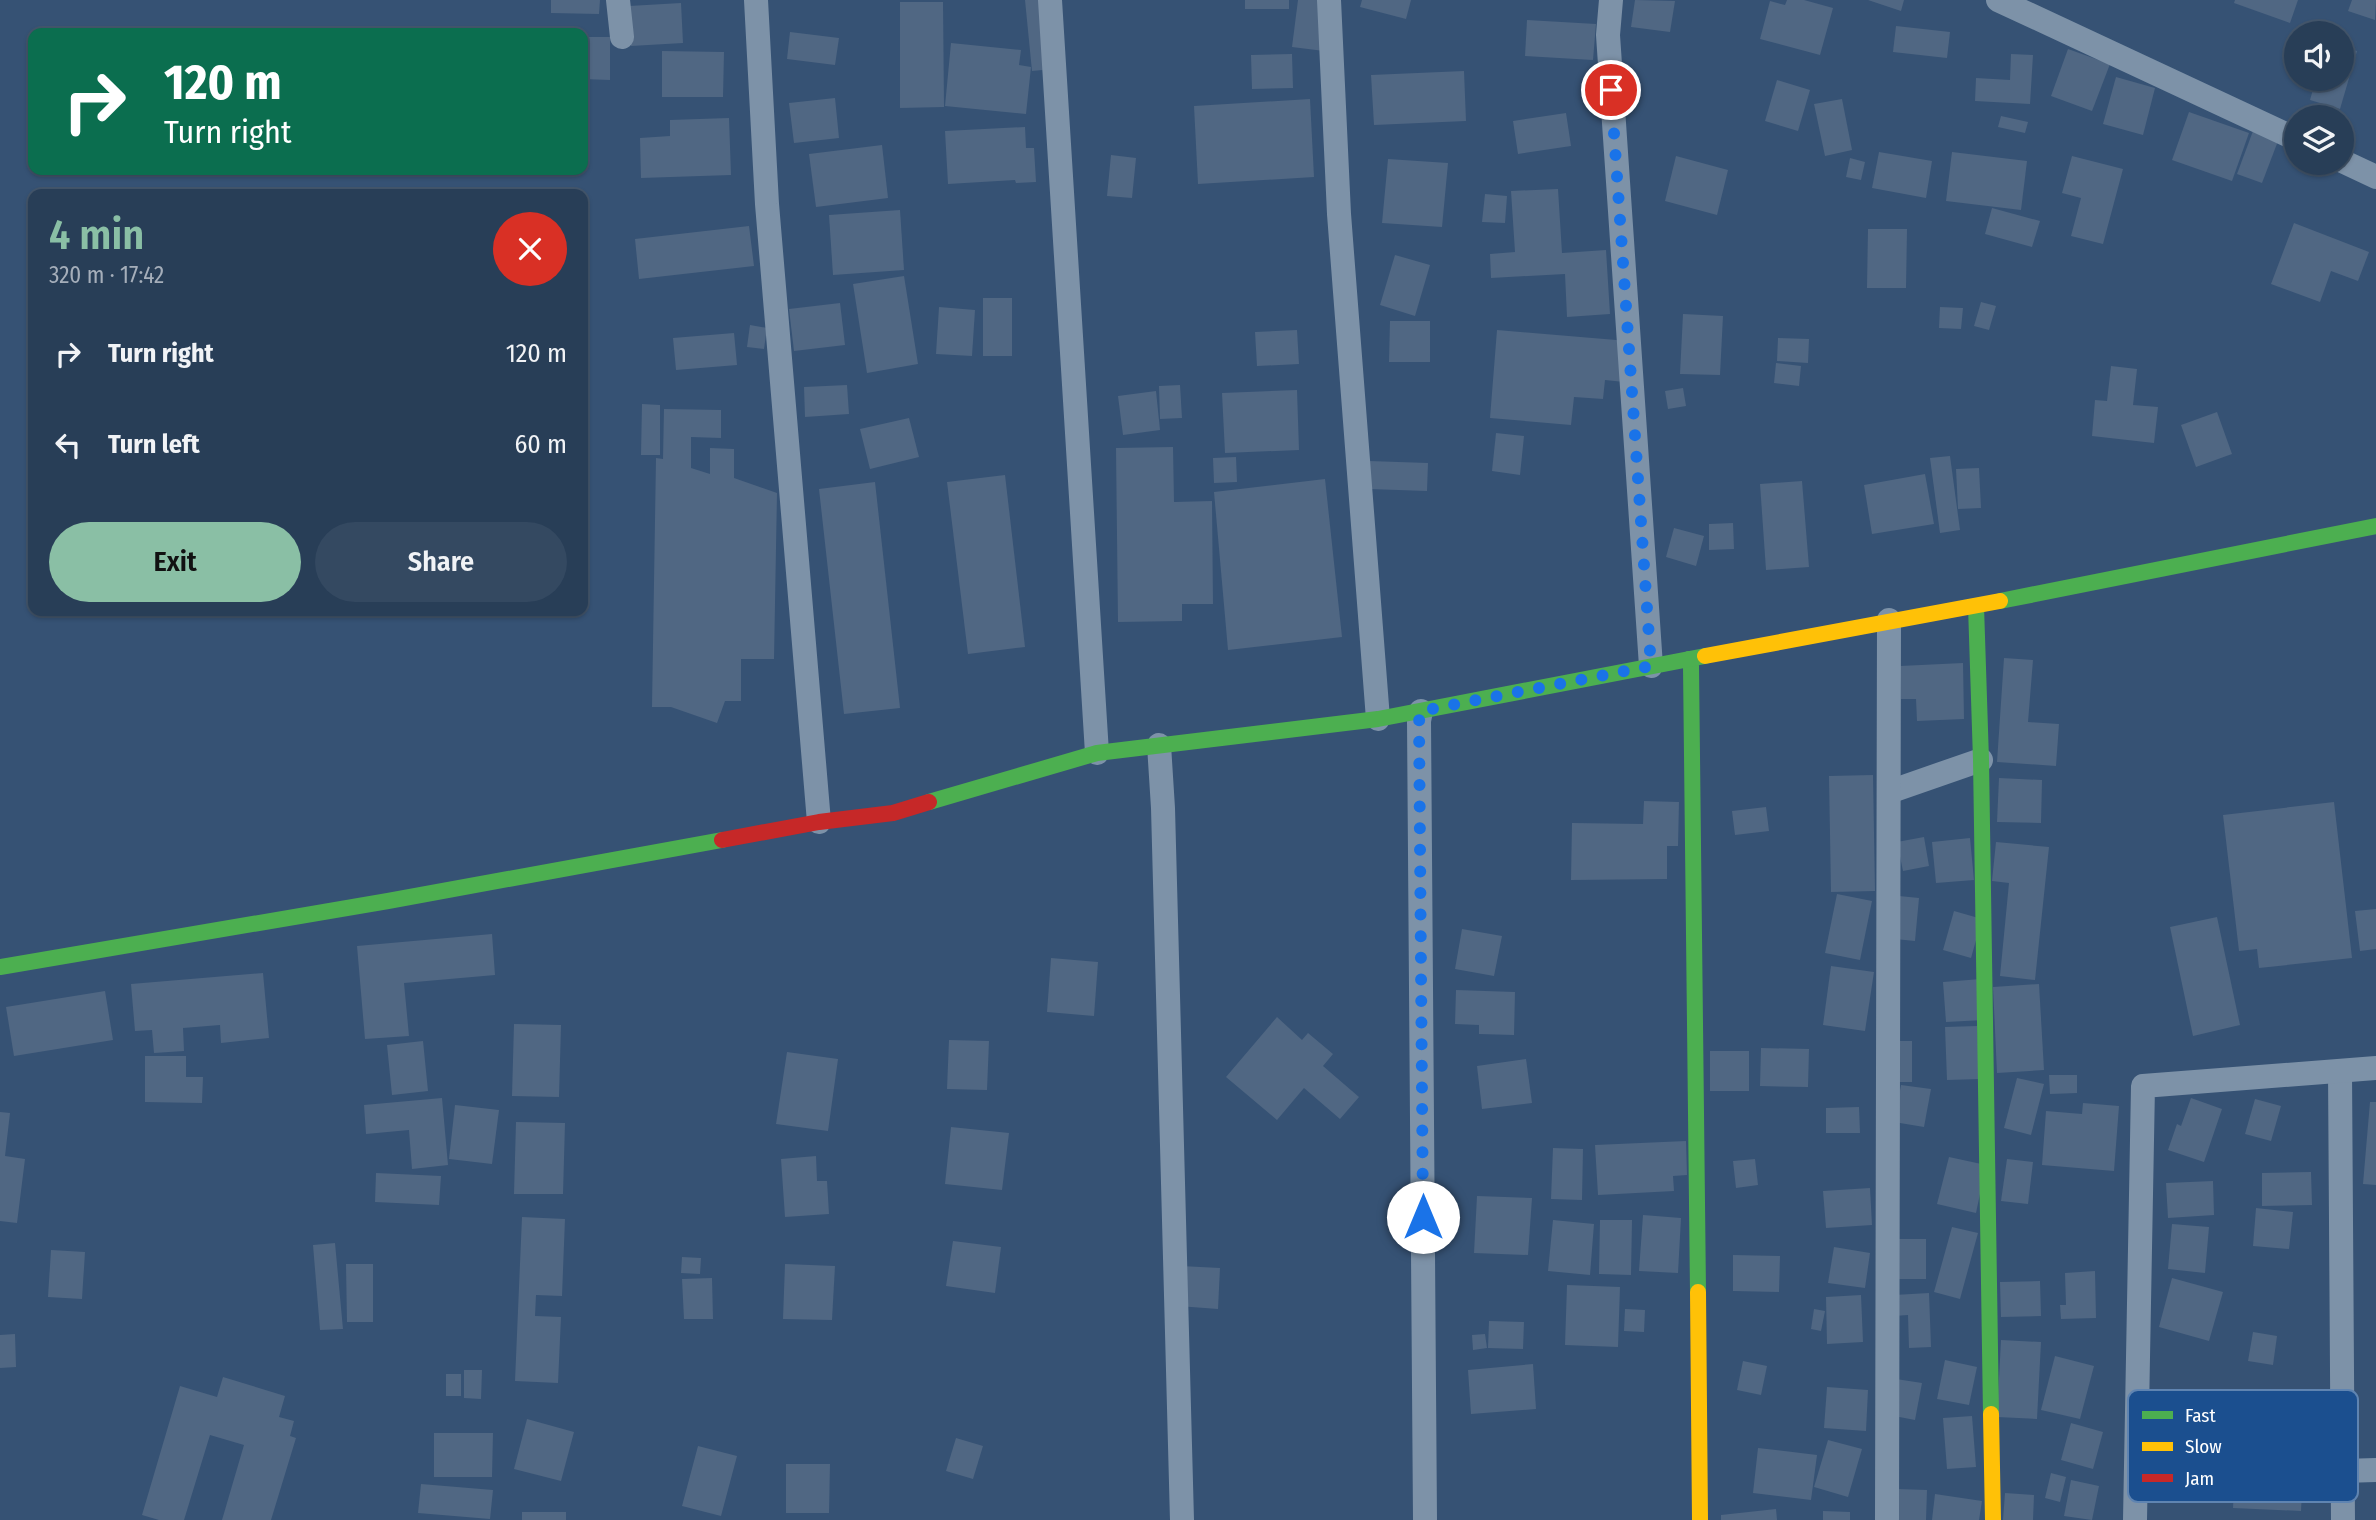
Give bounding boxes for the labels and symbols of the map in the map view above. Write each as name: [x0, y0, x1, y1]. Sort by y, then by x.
pin: [1581, 60, 1641, 120]
position arrow: [1386, 1180, 1460, 1254]
legend: [2128, 1390, 2358, 1502]
text: Fast: [2185, 1404, 2216, 1427]
text: Slow: [2185, 1435, 2222, 1458]
text: Jam: [2185, 1467, 2214, 1490]

